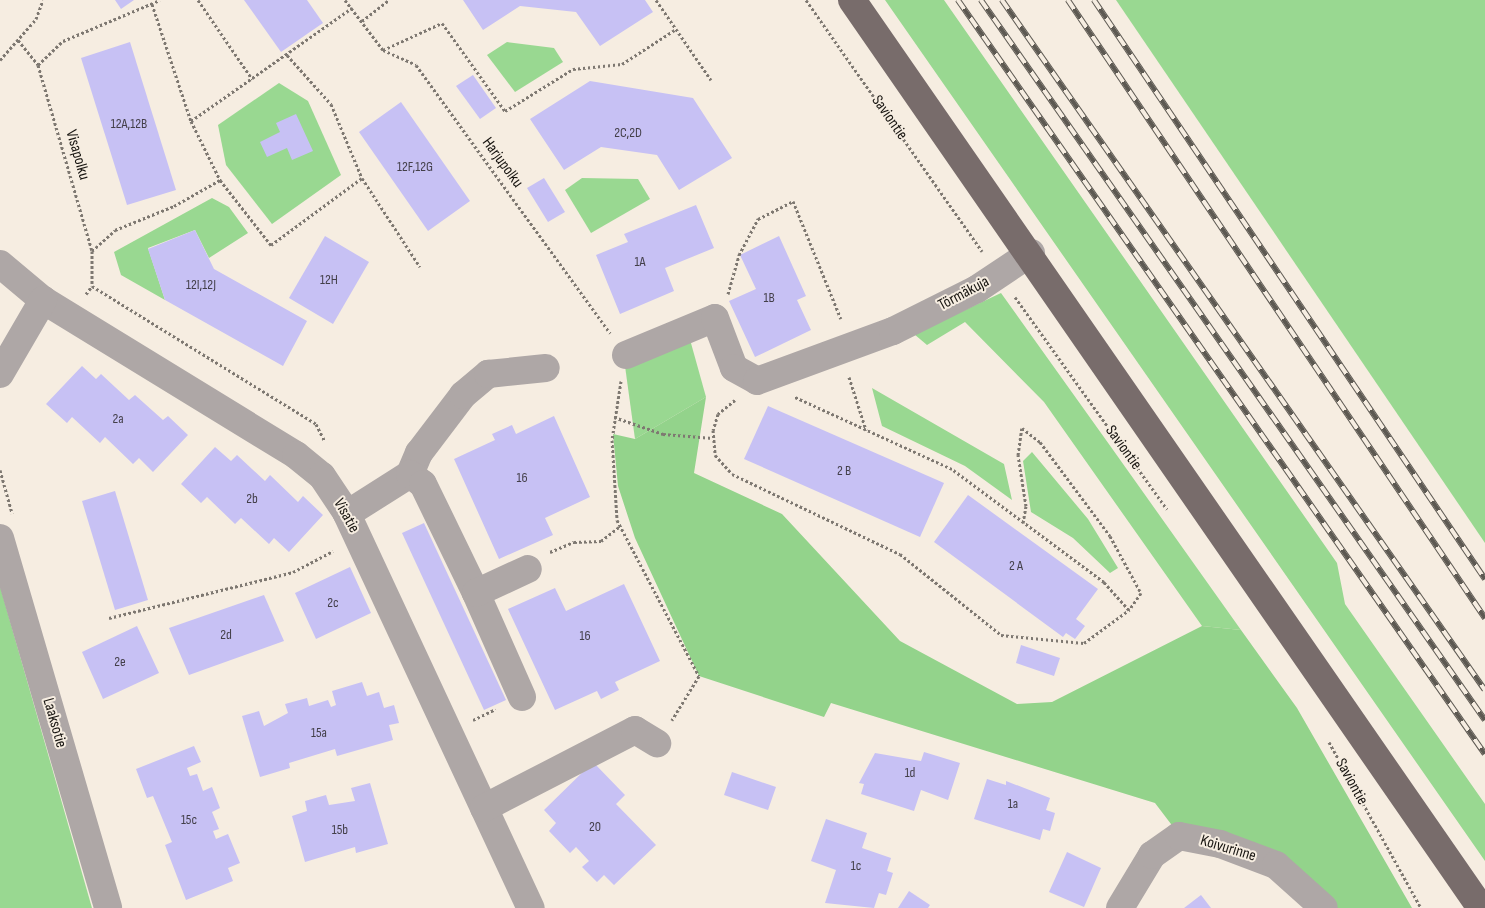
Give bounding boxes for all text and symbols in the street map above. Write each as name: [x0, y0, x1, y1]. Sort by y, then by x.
street label: Saviontie: [867, 92, 911, 144]
house number: 12A,12B: [111, 116, 147, 132]
house number: 2C,2D: [614, 125, 642, 141]
street label: Visapolku: [61, 128, 93, 182]
street label: Harjupolku: [477, 134, 527, 192]
house number: 12F,12G: [397, 159, 433, 175]
house number: 1A: [634, 254, 646, 270]
house number: 12H: [320, 272, 338, 288]
street label: Törmäkuja: [935, 273, 993, 315]
house number: 12I,12J: [186, 277, 216, 293]
house number: 1B: [763, 290, 775, 306]
house number: 2a: [112, 411, 124, 427]
street label: Saviontie: [1101, 422, 1145, 474]
house number: 2 B: [837, 463, 851, 479]
house number: 16: [516, 470, 528, 486]
house number: 2b: [246, 491, 258, 507]
street label: Visatie: [329, 495, 363, 537]
house number: 2 A: [1009, 558, 1023, 574]
house number: 2c: [327, 595, 339, 611]
house number: 2d: [220, 627, 232, 643]
house number: 16: [579, 628, 591, 644]
house number: 2e: [114, 654, 126, 670]
street label: Laaksotie: [38, 696, 70, 750]
house number: 15a: [311, 725, 327, 741]
street label: Saviontie: [1330, 756, 1372, 808]
house number: 1d: [905, 765, 915, 781]
house number: 1a: [1008, 796, 1018, 812]
house number: 15c: [181, 812, 197, 828]
house number: 20: [589, 819, 601, 835]
house number: 15b: [332, 822, 348, 838]
street label: Koivurinne: [1198, 831, 1258, 867]
house number: 1c: [851, 858, 861, 874]

